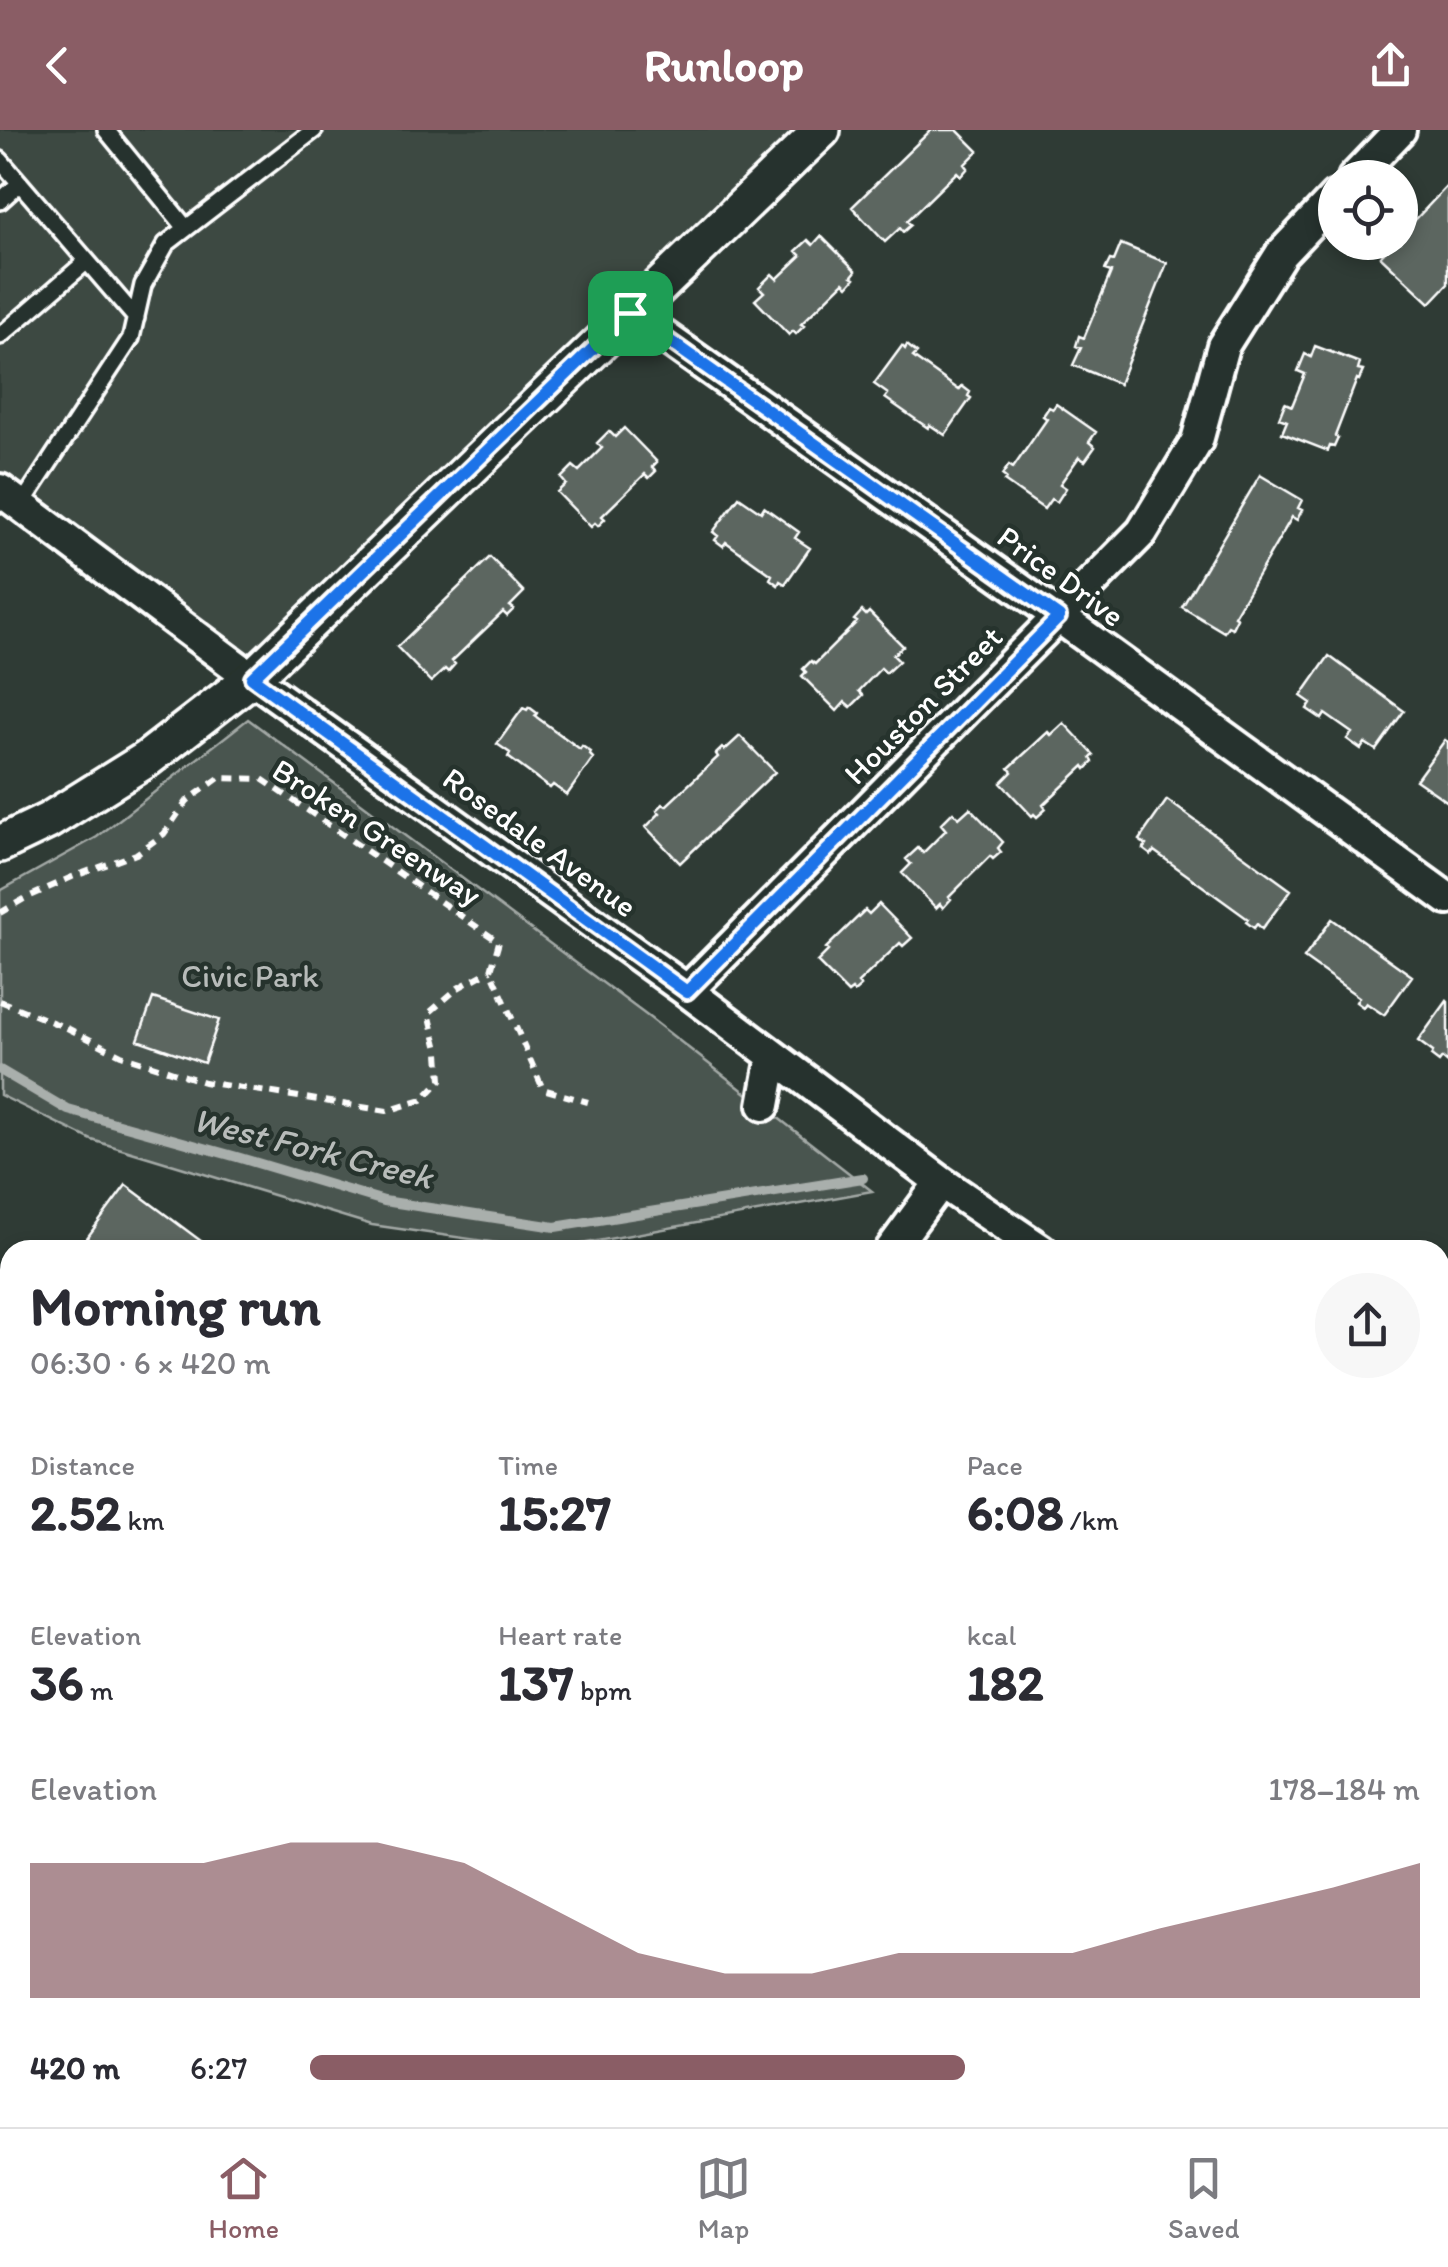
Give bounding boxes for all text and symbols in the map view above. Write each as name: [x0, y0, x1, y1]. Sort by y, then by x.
icon: back: [30, 38, 85, 93]
text: Runloop: [644, 38, 804, 92]
icon: share: [1363, 38, 1418, 93]
map controls: [1318, 160, 1418, 260]
button: locate: [1318, 160, 1418, 260]
pin: [588, 271, 673, 356]
icon: arrive: [603, 286, 658, 341]
street label: Price Drive: [990, 517, 1132, 635]
street label: Houston Street: [836, 618, 1010, 792]
street label: Broken Greenway: [265, 750, 489, 914]
street label: Rosedale Avenue: [436, 759, 644, 925]
park label: Civic Park: [181, 957, 319, 995]
water label: West Fork Creek: [189, 1098, 439, 1198]
text: Morning run: [30, 1273, 321, 1339]
button: share: [1315, 1273, 1420, 1378]
text: 06:30 · 6 × 420 m: [30, 1344, 271, 1382]
text: Distance: [30, 1448, 135, 1482]
text: Time: [498, 1448, 558, 1482]
text: Pace: [967, 1448, 1023, 1482]
text: 2.52: [30, 1482, 121, 1543]
text: 15:27: [498, 1482, 611, 1543]
text: 6:08: [967, 1482, 1064, 1543]
text: km: [121, 1503, 164, 1537]
text: /km: [1064, 1503, 1119, 1537]
text: Elevation: [30, 1618, 141, 1652]
text: Heart rate: [498, 1618, 622, 1652]
text: kcal: [967, 1618, 1016, 1652]
text: 36: [30, 1652, 84, 1713]
text: 137: [498, 1652, 574, 1713]
text: 182: [967, 1652, 1044, 1713]
text: m: [84, 1673, 114, 1707]
text: bpm: [574, 1673, 632, 1707]
text: Elevation: [30, 1770, 157, 1808]
text: 178–184 m: [1268, 1770, 1420, 1808]
text: 420 m: [30, 2049, 120, 2087]
text: 6:27: [190, 2049, 247, 2087]
tab: Home: [209, 2151, 279, 2245]
tab: Map: [696, 2151, 751, 2245]
tab: Saved: [1168, 2151, 1240, 2245]

